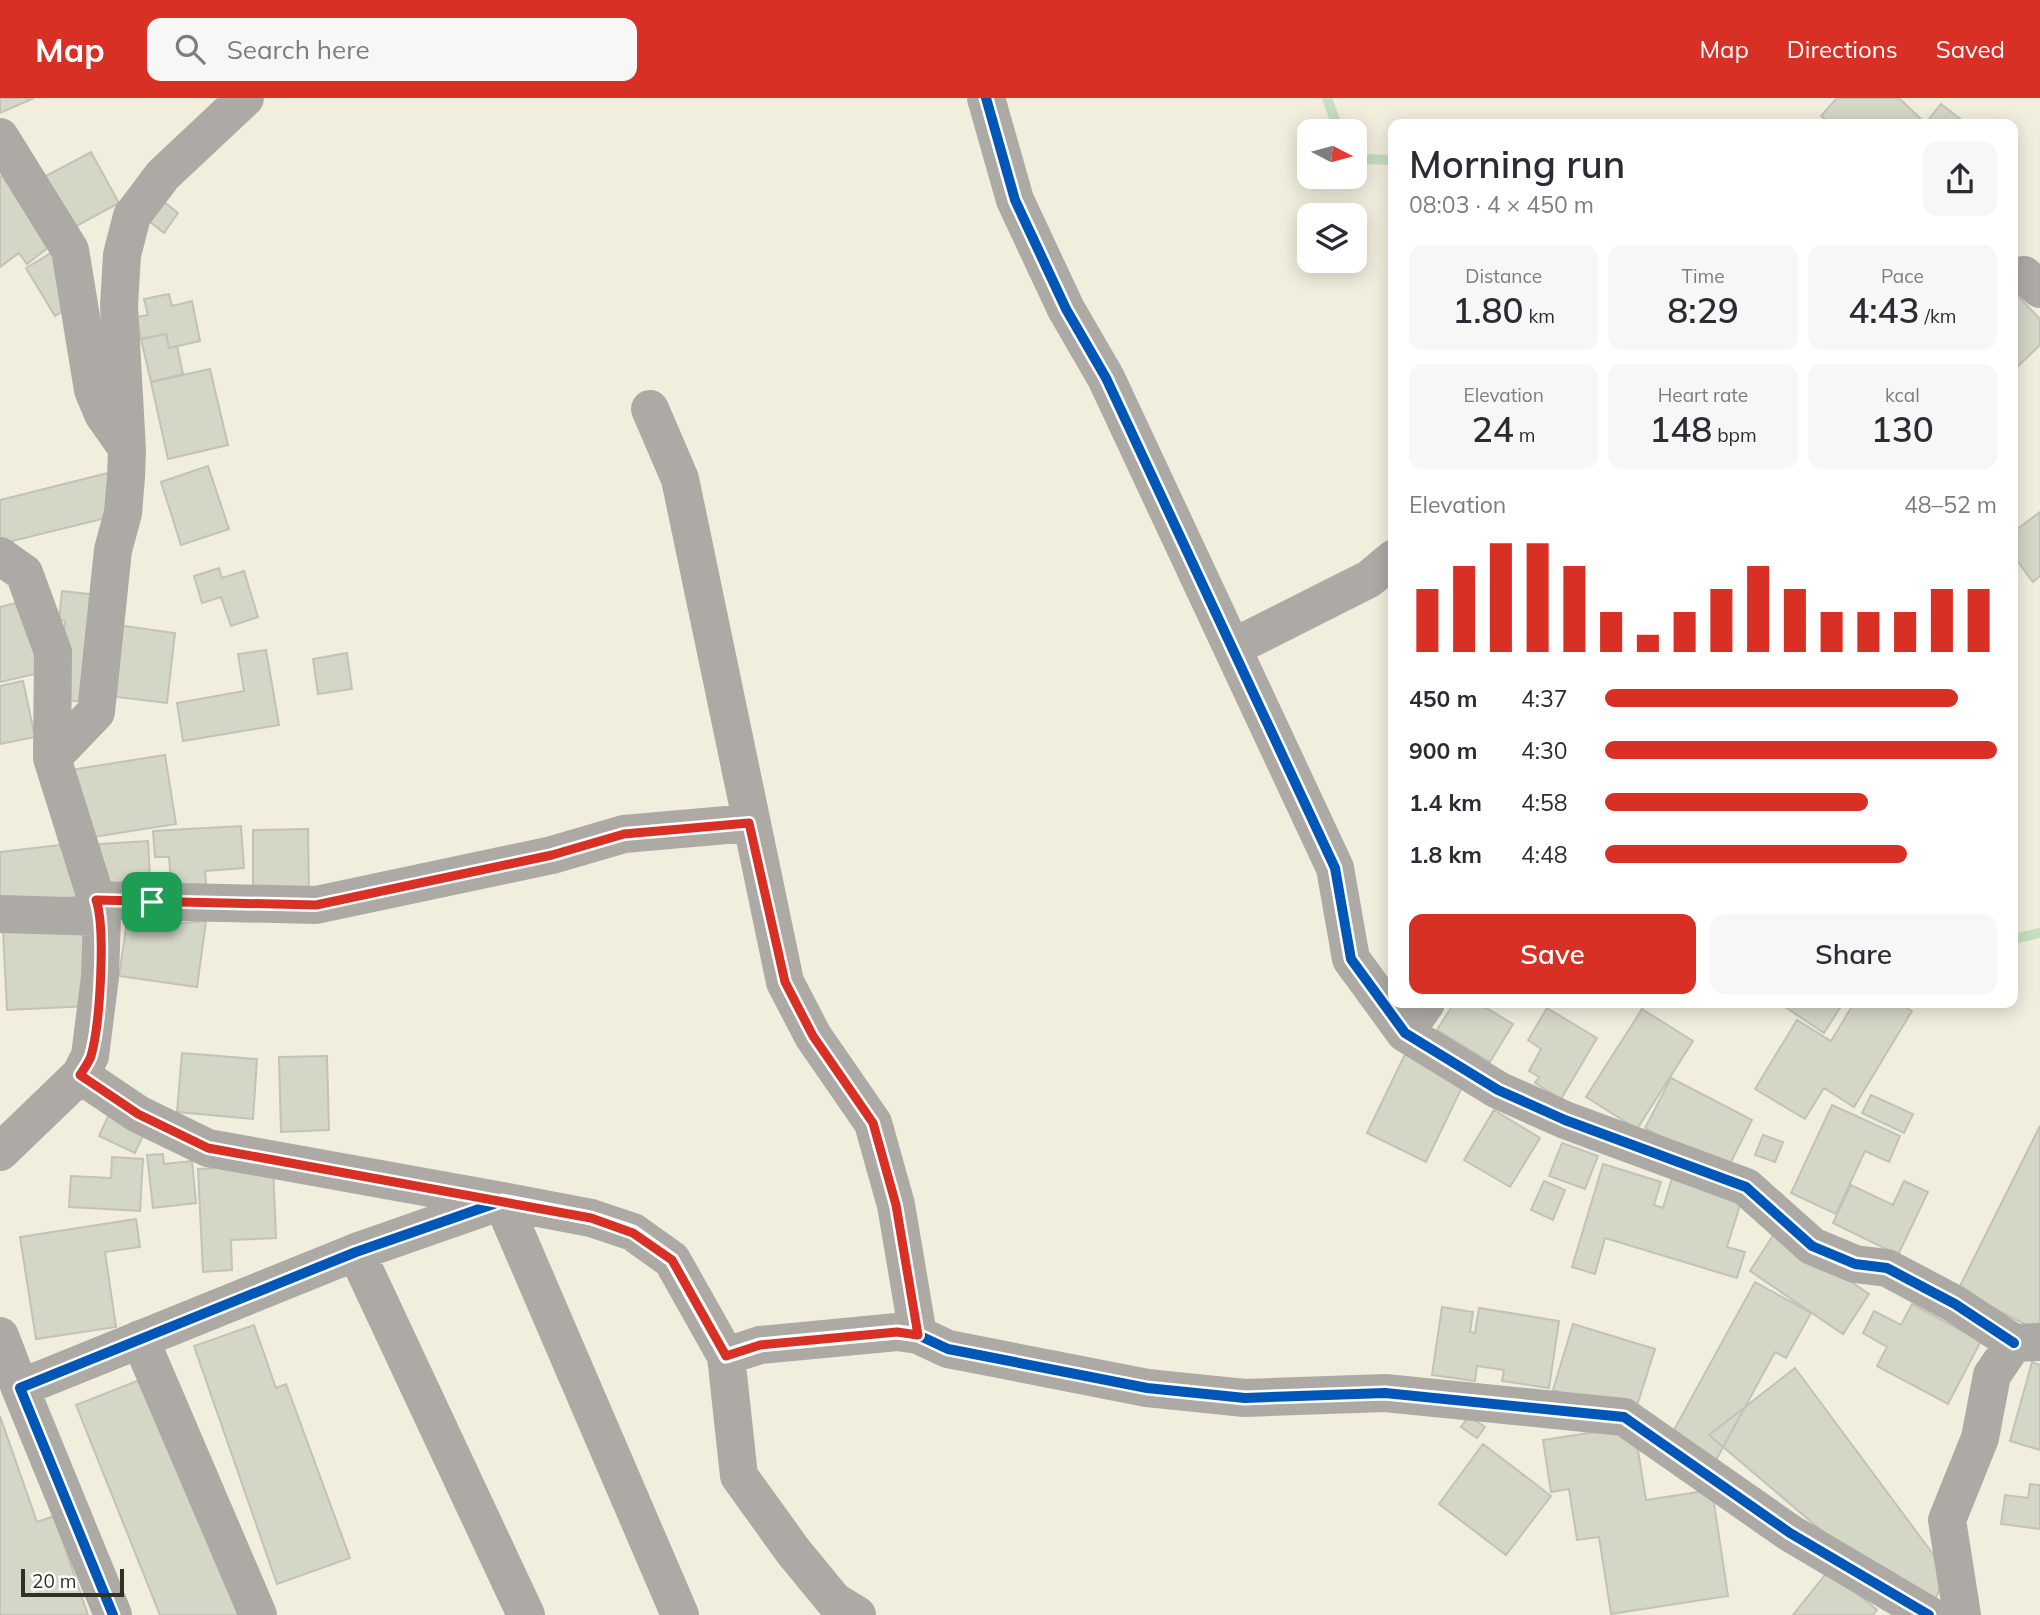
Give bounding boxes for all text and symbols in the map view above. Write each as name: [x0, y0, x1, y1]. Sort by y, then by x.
search box: [147, 18, 637, 81]
text: Map: [35, 29, 105, 70]
icon: search: [171, 30, 209, 68]
text: Search here: [227, 33, 370, 66]
text: Map: [1699, 34, 1749, 64]
text: Directions: [1787, 34, 1898, 64]
text: Saved: [1936, 34, 2005, 64]
north arrow: [1297, 119, 1367, 189]
map controls: [1297, 119, 1367, 273]
text: Morning run: [1409, 140, 1625, 188]
button: share: [1923, 142, 1997, 216]
text: 08:03 · 4 × 450 m: [1409, 190, 1594, 219]
button: layers: [1297, 203, 1367, 273]
text: Distance: [1465, 264, 1542, 288]
text: Time: [1681, 264, 1725, 288]
text: Pace: [1881, 264, 1924, 288]
text: 1.80: [1452, 288, 1524, 332]
text: 8:29: [1667, 288, 1739, 332]
text: 4:43: [1848, 288, 1920, 332]
text: km: [1524, 304, 1555, 328]
text: /km: [1920, 304, 1956, 328]
text: Elevation: [1463, 383, 1544, 407]
text: Heart rate: [1658, 383, 1748, 407]
text: kcal: [1885, 383, 1920, 407]
text: 24: [1472, 407, 1514, 451]
text: 148: [1649, 407, 1712, 451]
text: 130: [1871, 407, 1934, 451]
text: m: [1514, 423, 1536, 447]
text: bpm: [1712, 423, 1757, 447]
text: Elevation: [1409, 490, 1506, 519]
text: 48–52 m: [1904, 490, 1997, 519]
text: 450 m: [1409, 684, 1477, 713]
text: 4:37: [1521, 684, 1568, 713]
text: 900 m: [1409, 736, 1477, 765]
text: 4:30: [1521, 736, 1568, 765]
text: 1.4 km: [1409, 788, 1482, 817]
text: 4:58: [1521, 788, 1568, 817]
text: 1.8 km: [1409, 840, 1482, 869]
text: 4:48: [1521, 840, 1568, 869]
pin: [122, 872, 182, 932]
icon: arrive: [133, 883, 171, 921]
button: Save: [1409, 914, 1696, 994]
button: Share: [1710, 914, 1997, 994]
scale bar: [21, 1566, 124, 1598]
text: 20 m: [32, 1569, 76, 1593]

